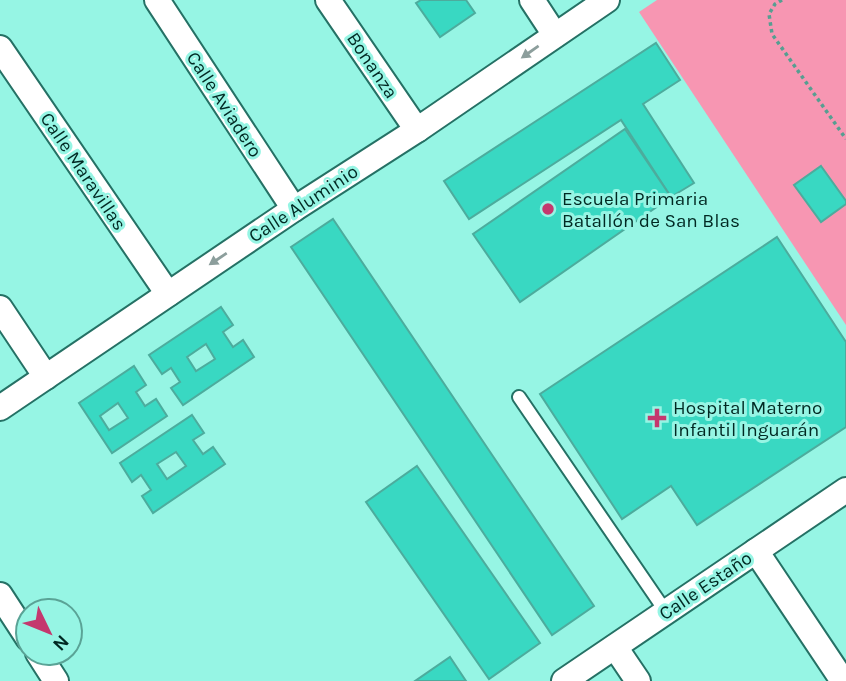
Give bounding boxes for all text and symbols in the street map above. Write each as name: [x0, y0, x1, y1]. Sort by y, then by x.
street label: Bonanza: [342, 28, 402, 103]
one-way arrow: [521, 45, 539, 59]
street label: Calle Aviadero: [182, 48, 266, 161]
street label: Calle Maravillas: [36, 109, 131, 235]
street label: Calle Aluminio: [245, 160, 362, 247]
place label: Escuela Primaria Batallón de San Blas: [562, 188, 740, 232]
marker: Escuela Primaria Batallón de San Blas: [540, 201, 556, 217]
one-way arrow: [209, 253, 228, 266]
place label: Hospital Materno Infantil Inguarán: [673, 397, 822, 441]
marker: Hospital Materno Infantil Inguarán: [647, 408, 667, 428]
street label: Calle Estaño: [655, 547, 756, 625]
north arrow: [14, 597, 84, 667]
text: N: [48, 630, 73, 655]

